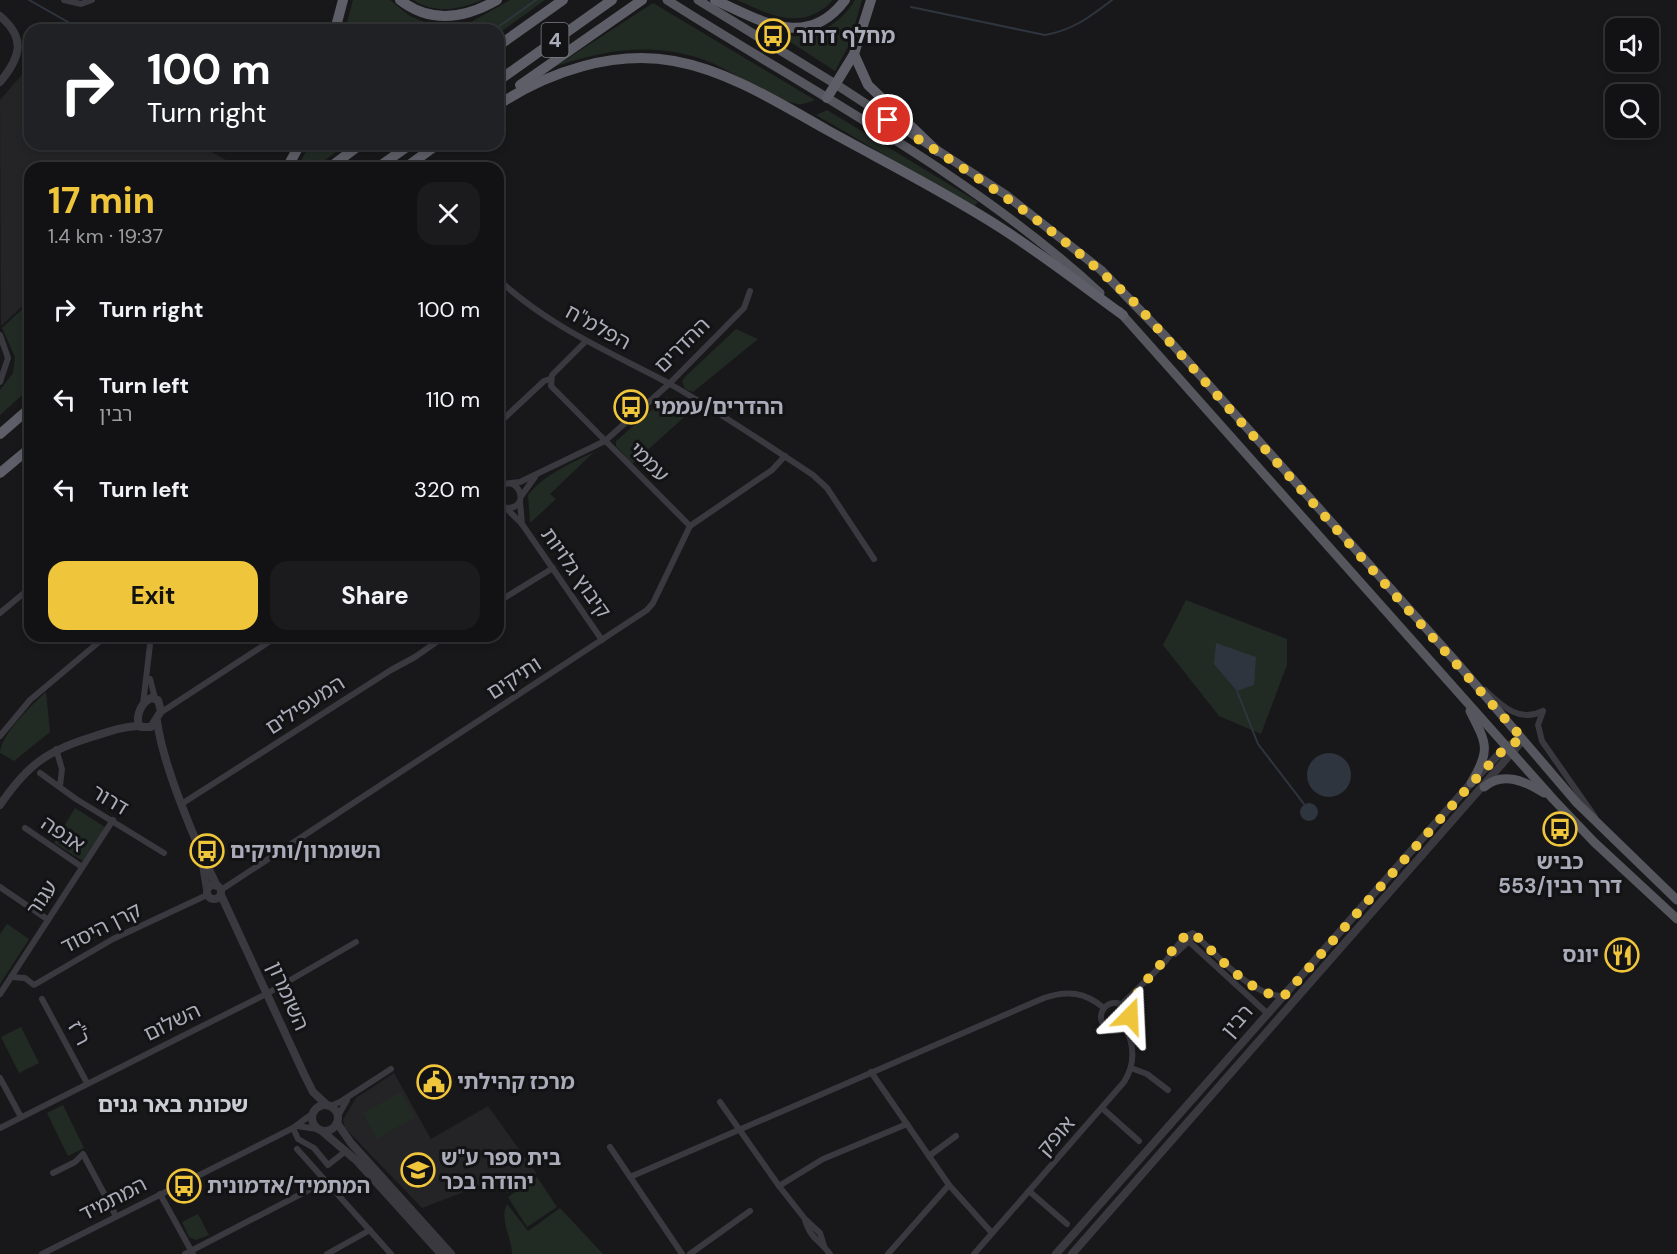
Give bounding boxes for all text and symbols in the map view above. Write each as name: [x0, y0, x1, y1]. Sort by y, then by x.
bus stop icon: מחלף דרור: [755, 18, 791, 54]
map controls: [1605, 18, 1659, 138]
button: sound: [1605, 18, 1659, 72]
place label: מחלף דרור: [796, 22, 896, 50]
road number: 4: [542, 23, 568, 57]
text: 100 m: [147, 42, 271, 97]
icon: right: [48, 48, 126, 126]
button: search: [1605, 84, 1659, 138]
pin: [862, 94, 913, 145]
text: Turn right: [147, 95, 267, 130]
icon: arrive: [871, 103, 904, 136]
text: 17 min: [48, 177, 155, 224]
button: close: [417, 182, 480, 245]
text: 1.4 km · 19:37: [48, 223, 163, 249]
icon: right: [48, 293, 81, 326]
text: Turn right: [99, 295, 204, 324]
text: 100 m: [418, 295, 480, 324]
street label: הפלמ"ח: [560, 298, 636, 356]
street label: ההדרים: [648, 311, 716, 379]
text: Turn left: [99, 371, 189, 400]
icon: left: [48, 383, 81, 416]
text: 110 m: [426, 385, 480, 414]
bus stop icon: ההדרים/עממי: [613, 389, 649, 425]
place label: ההדרים/עממי: [654, 393, 784, 421]
text: רבין: [99, 401, 133, 427]
street label: עממי: [623, 436, 675, 488]
icon: left: [48, 473, 81, 506]
text: Turn left: [99, 475, 189, 504]
text: 320 m: [414, 475, 480, 504]
street label: קיבוץ גלויות: [534, 522, 618, 624]
button: Exit: [48, 561, 258, 630]
button: Share: [270, 561, 480, 630]
street label: ותיקים: [481, 650, 547, 706]
street label: המעפילים: [260, 669, 350, 741]
street label: דרור: [86, 778, 134, 822]
street label: אנפה: [36, 809, 90, 859]
bus stop icon: כביש 553/דרך רבין: [1542, 811, 1578, 847]
bus stop icon: השומרון/ותיקים: [189, 833, 225, 869]
place label: השומרון/ותיקים: [230, 837, 381, 865]
place label: כביש 553/דרך רבין: [1498, 848, 1622, 900]
street label: עגור: [20, 875, 64, 921]
street label: קרן היסוד: [56, 896, 146, 960]
restaurant icon: יונס: [1604, 937, 1640, 973]
place label: יונס: [1562, 941, 1599, 969]
street label: השומרון: [260, 957, 316, 1035]
position arrow: [1098, 984, 1162, 1048]
street label: השלום: [139, 996, 205, 1048]
street label: רבין: [1215, 999, 1259, 1043]
street label: ר"ז: [61, 1016, 97, 1050]
public building icon: מרכז קהילתי: [416, 1064, 452, 1100]
place label: מרכז קהילתי: [457, 1068, 575, 1096]
district label: שכונת באר גנים: [98, 1090, 248, 1119]
street label: אופק: [1031, 1110, 1081, 1162]
place label: בית ספר ע"ש יהודה בכר: [441, 1144, 561, 1196]
school or university icon: בית ספר ע"ש יהודה בכר: [400, 1152, 436, 1188]
bus stop icon: המתמיד/אדמונית: [166, 1168, 202, 1204]
street label: המתמיד: [75, 1170, 151, 1228]
place label: המתמיד/אדמונית: [207, 1172, 370, 1200]

